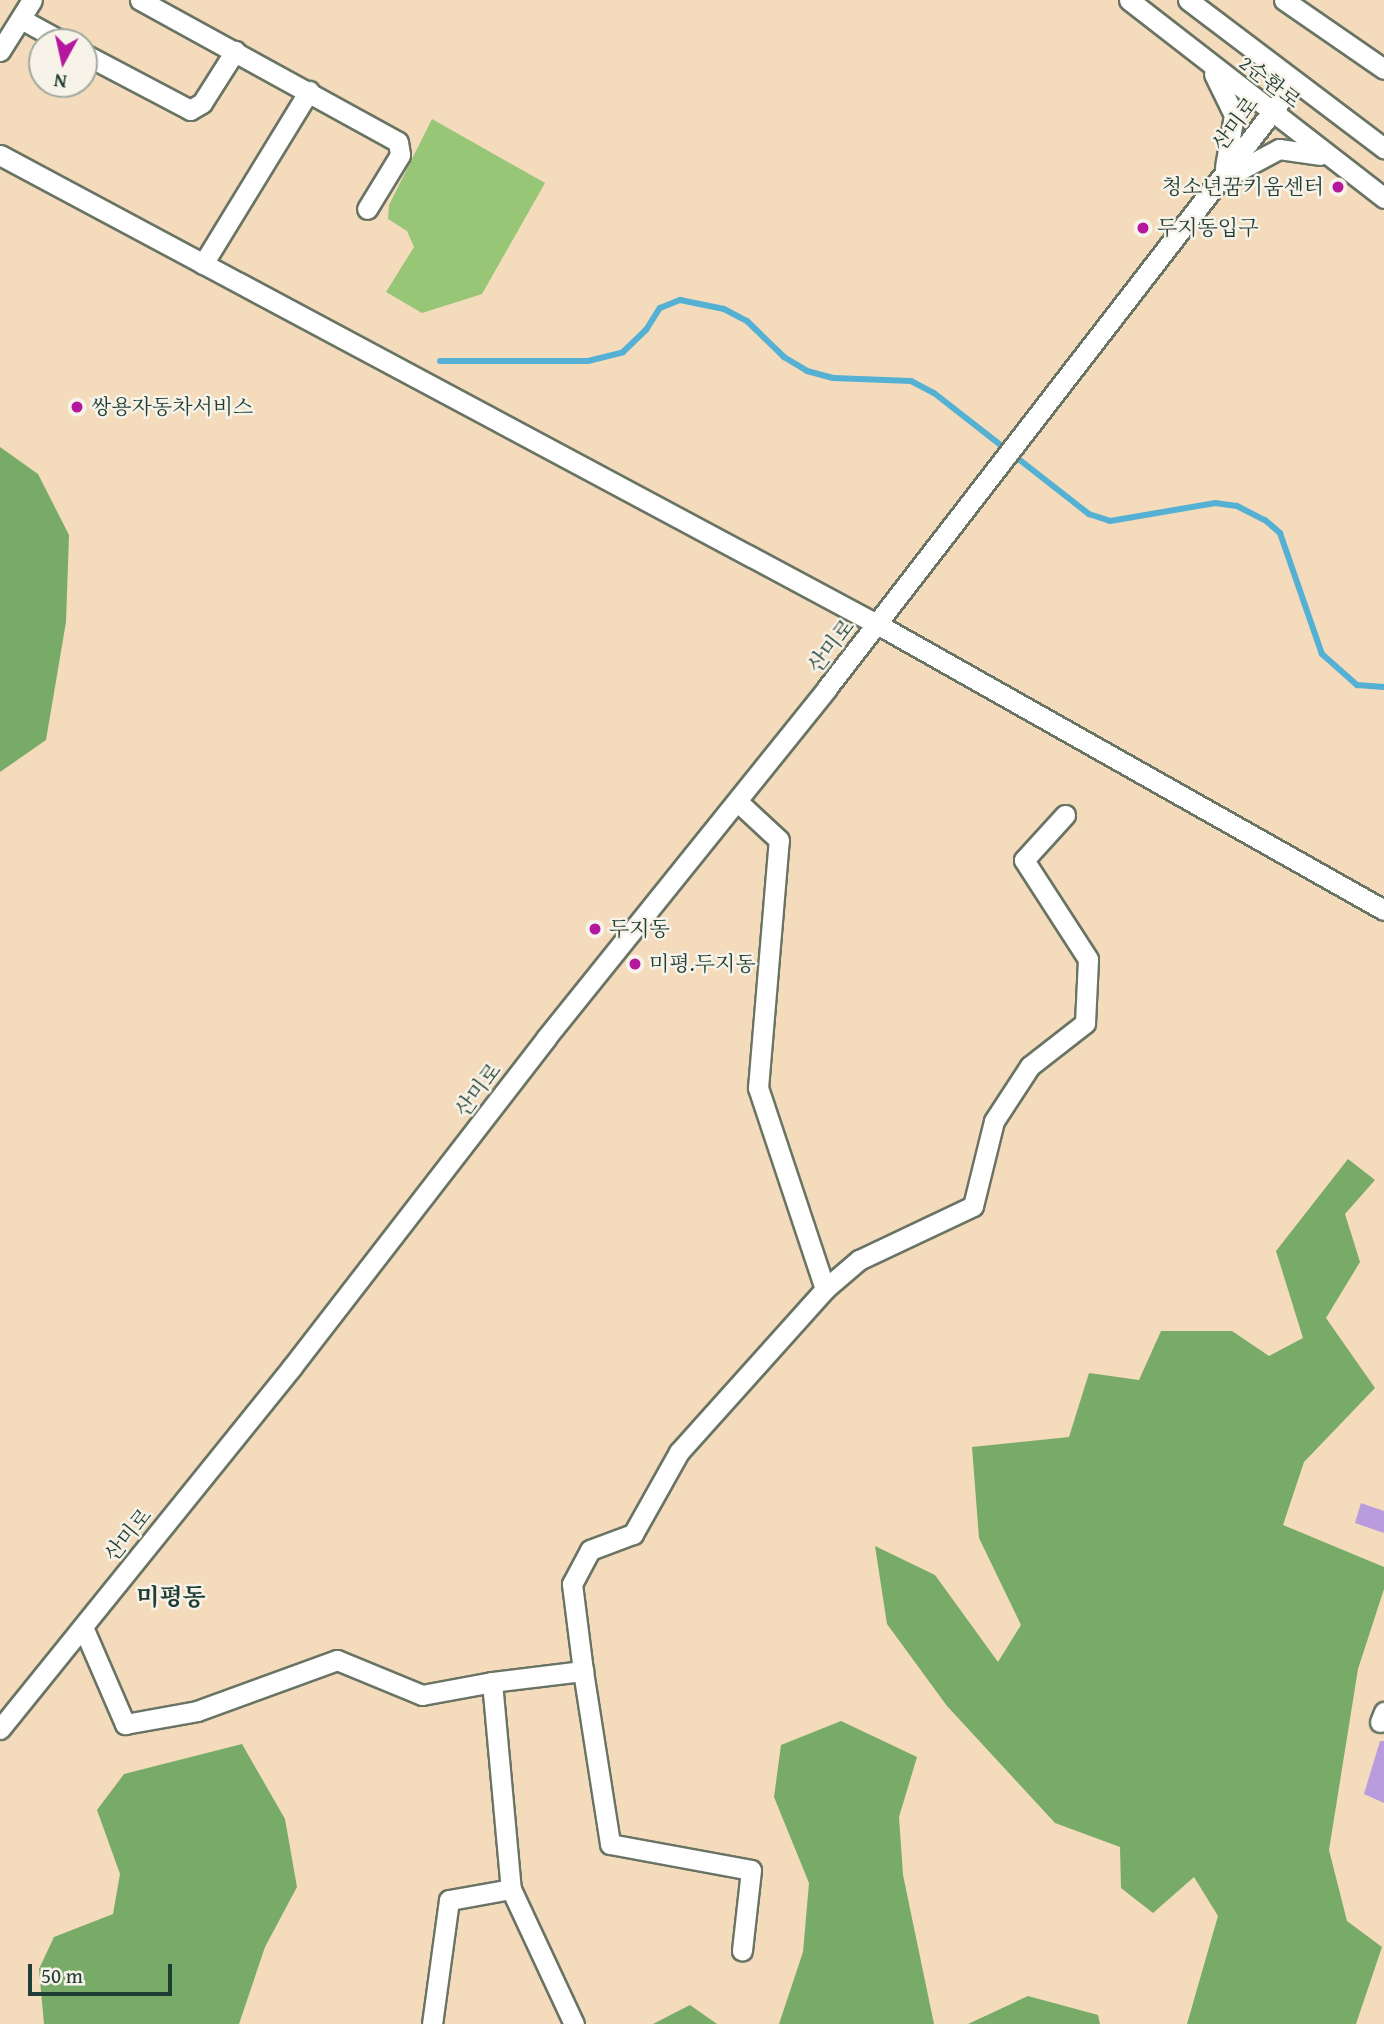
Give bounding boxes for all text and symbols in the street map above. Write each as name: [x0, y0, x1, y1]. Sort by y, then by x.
north arrow: [28, 28, 98, 98]
street label: 2순환로: [1234, 50, 1306, 114]
text: N: [52, 67, 69, 97]
street label: 산미로: [1207, 92, 1263, 156]
place label: 청소년꿈키움센터: [1162, 174, 1324, 200]
marker: 청소년꿈키움센터: [1330, 179, 1346, 195]
place label: 두지동입구: [1157, 215, 1258, 241]
marker: 두지동입구: [1135, 220, 1151, 236]
place label: 쌍용자동차서비스: [91, 394, 253, 420]
marker: 쌍용자동차서비스: [69, 399, 85, 415]
street label: 산미로: [802, 614, 860, 678]
place label: 두지동: [609, 916, 670, 942]
marker: 두지동: [587, 921, 603, 937]
place label: 미평.두지동: [649, 951, 756, 977]
marker: 미평.두지동: [627, 956, 643, 972]
street label: 산미로: [450, 1058, 506, 1122]
street label: 산미로: [99, 1503, 157, 1567]
district label: 미평동: [136, 1583, 206, 1611]
scale bar: [32, 1951, 175, 1995]
text: 50 m: [41, 1960, 83, 1991]

